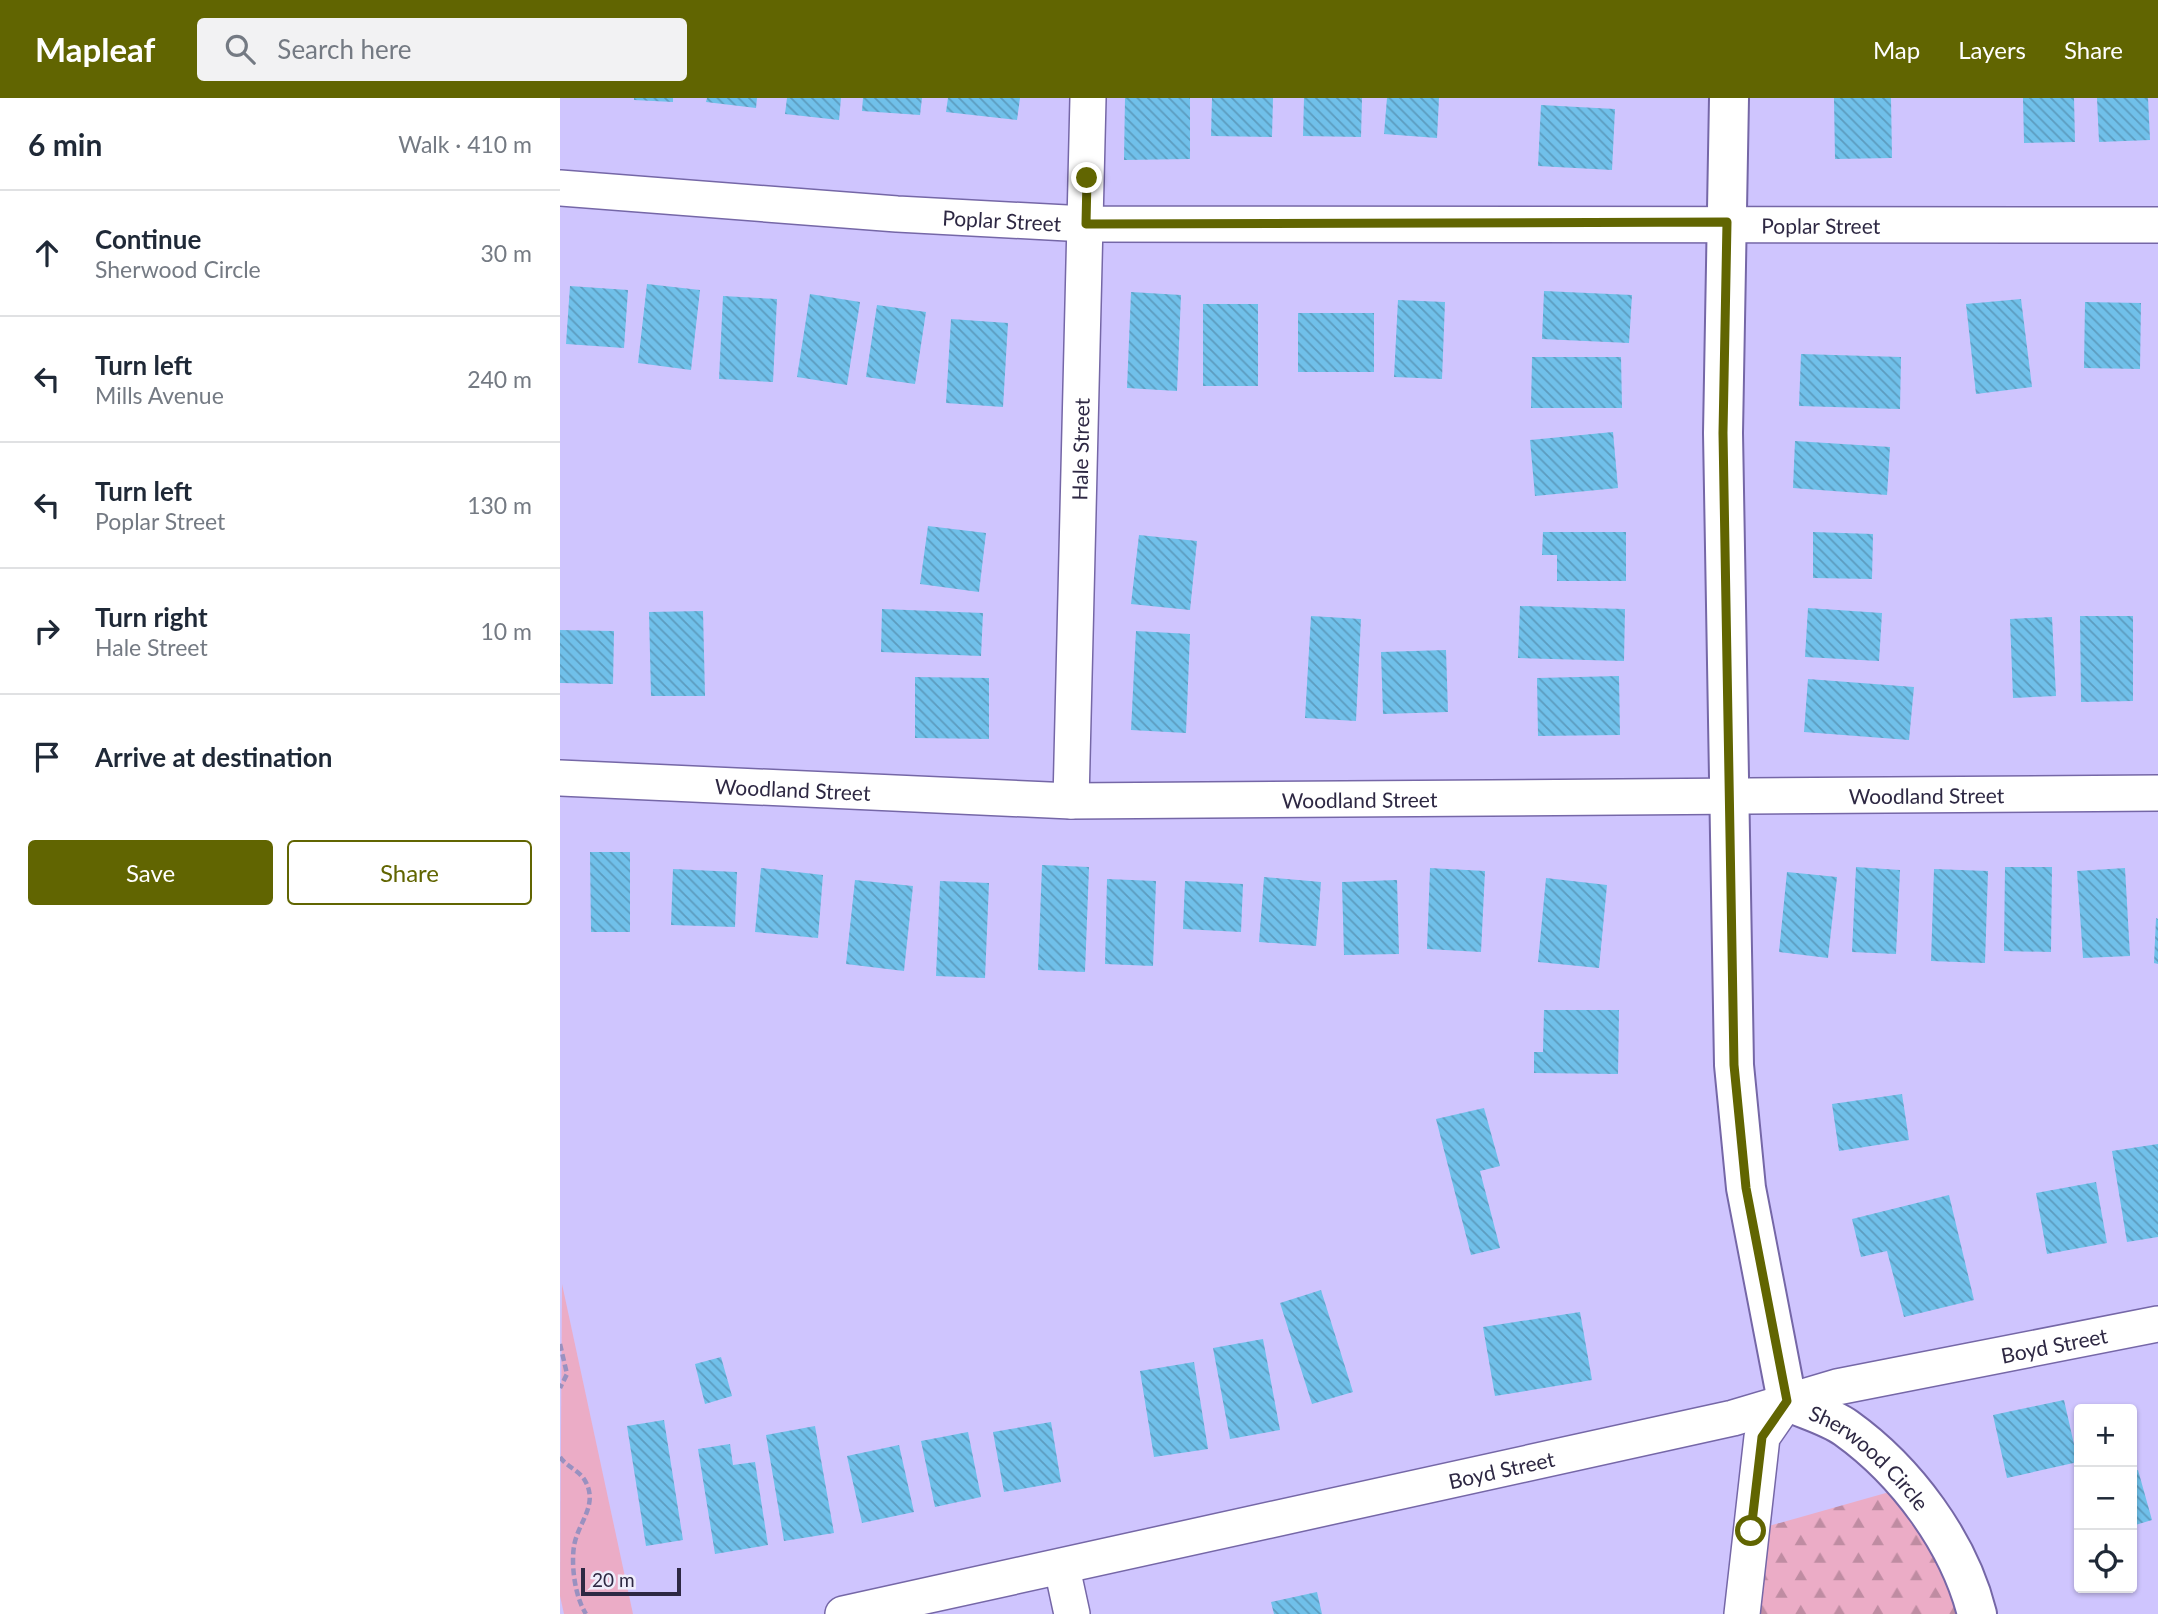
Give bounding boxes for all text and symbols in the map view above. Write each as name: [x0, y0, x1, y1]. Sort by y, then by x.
search box: [197, 18, 687, 81]
text: Mapleaf: [35, 29, 155, 69]
icon: search: [221, 30, 259, 68]
text: Search here: [277, 33, 411, 65]
text: Map: [1873, 35, 1920, 64]
text: Layers: [1958, 35, 2026, 64]
text: Share: [2064, 35, 2123, 64]
text: 6 min: [28, 126, 102, 162]
text: Walk · 410 m: [398, 130, 532, 158]
route end: [1071, 162, 1102, 193]
street label: Poplar Street: [942, 204, 1062, 235]
street label: Poplar Street: [1761, 212, 1881, 237]
text: Continue: [95, 223, 201, 255]
icon: ahead: [28, 234, 66, 272]
text: 30 m: [481, 239, 532, 267]
text: Sherwood Circle: [95, 255, 261, 283]
text: Turn left: [95, 349, 192, 381]
icon: left: [28, 360, 66, 398]
text: 240 m: [467, 365, 532, 393]
text: Mills Avenue: [95, 381, 224, 409]
street label: Hale Street: [1066, 397, 1093, 501]
text: Turn left: [95, 475, 192, 507]
icon: left: [28, 486, 66, 524]
text: 130 m: [467, 491, 532, 519]
text: Poplar Street: [95, 507, 225, 535]
text: Turn right: [95, 601, 208, 633]
icon: right: [28, 612, 66, 650]
text: 10 m: [481, 617, 532, 645]
text: Hale Street: [95, 633, 208, 661]
icon: arrive: [28, 738, 66, 776]
text: Arrive at destination: [95, 741, 332, 773]
street label: Woodland Street: [714, 772, 872, 804]
street label: Woodland Street: [1848, 782, 2005, 808]
street label: Woodland Street: [1282, 786, 1438, 812]
button: Save: [28, 840, 273, 905]
button: Share: [287, 840, 532, 905]
street label: Boyd Street: [1999, 1322, 2110, 1367]
street label: Sherwood Circle: [1806, 1399, 1935, 1514]
map controls: [2074, 1404, 2137, 1593]
button: +: [2074, 1404, 2137, 1467]
street label: Boyd Street: [1446, 1445, 1557, 1493]
button: −: [2074, 1467, 2137, 1530]
route start: [1735, 1515, 1766, 1546]
button: locate: [2074, 1530, 2137, 1593]
scale bar: [581, 1565, 681, 1597]
text: 20 m: [592, 1568, 635, 1591]

